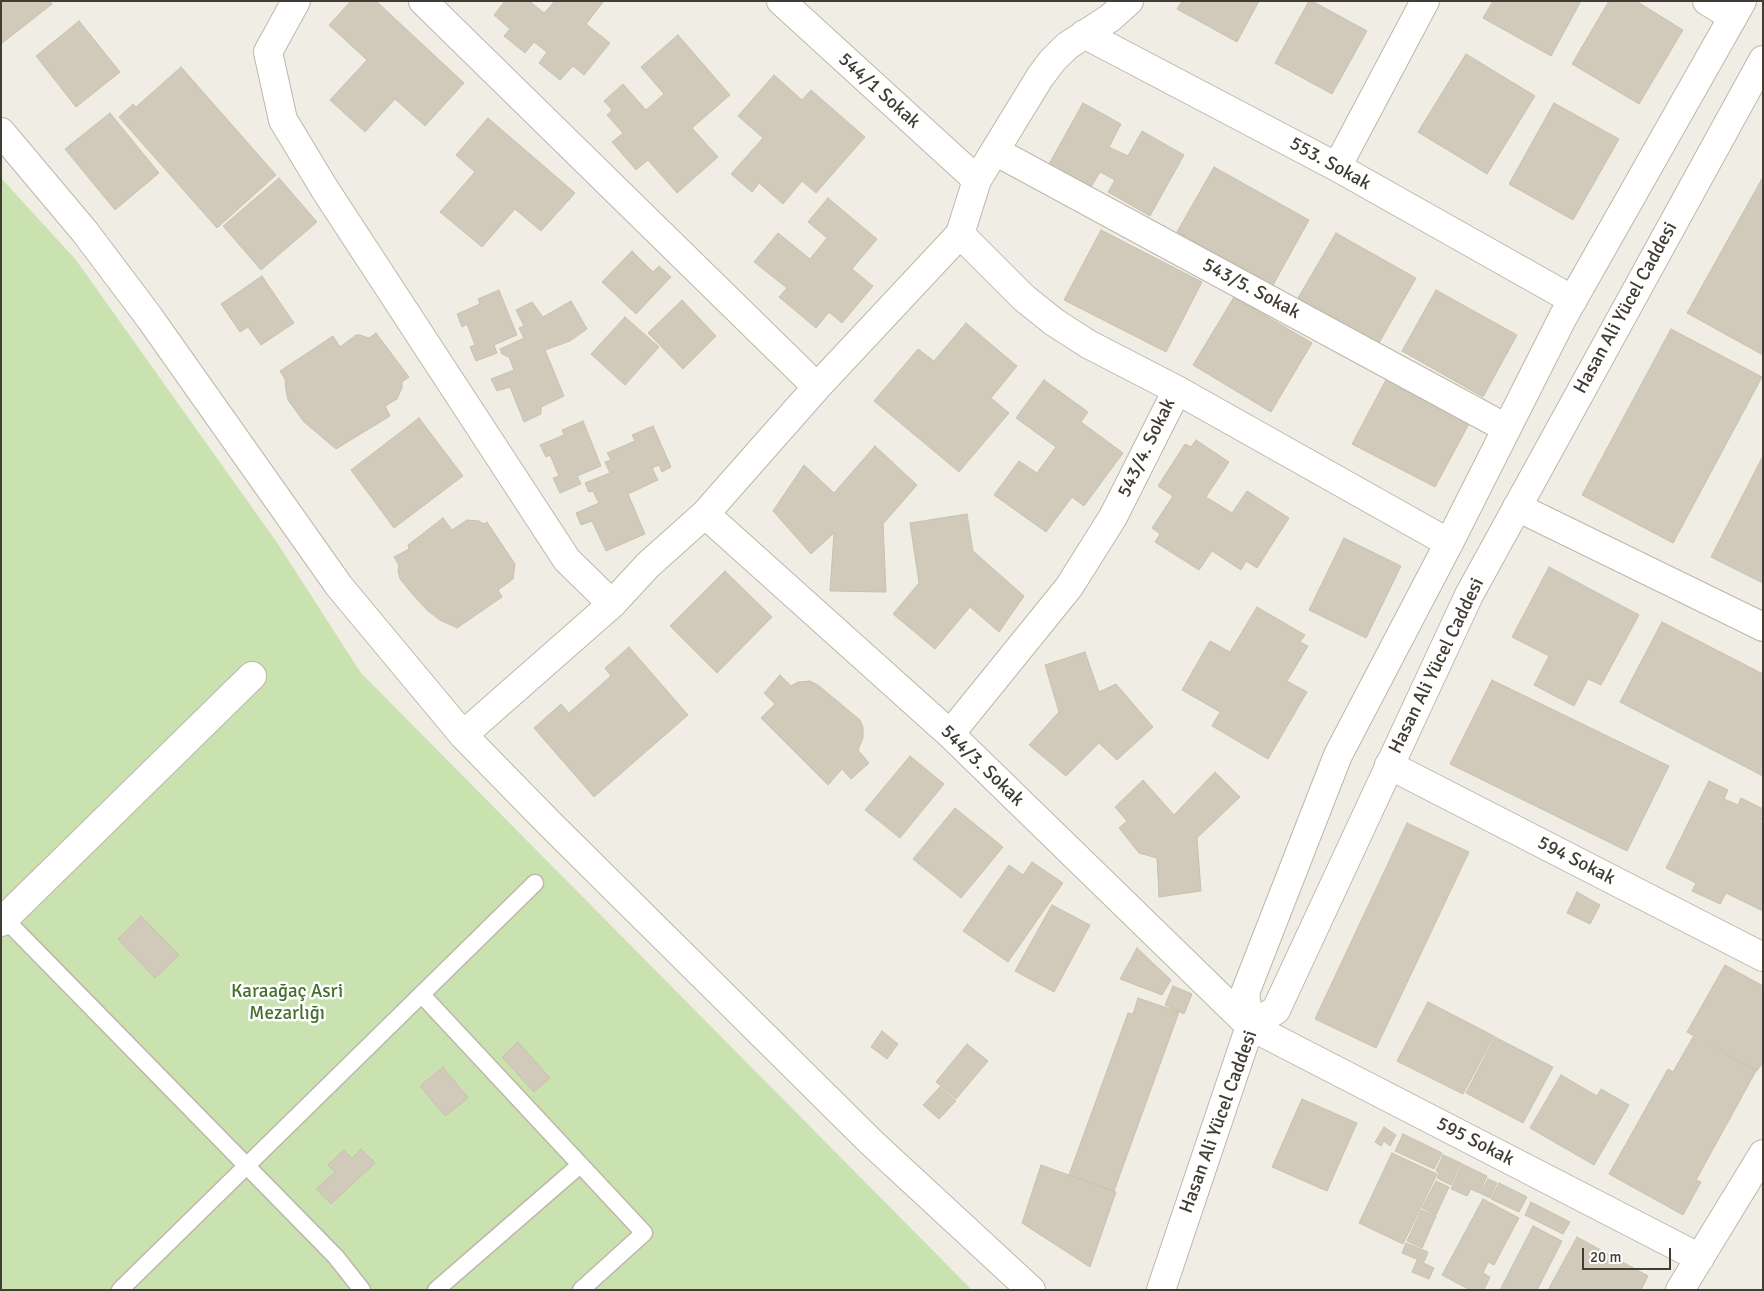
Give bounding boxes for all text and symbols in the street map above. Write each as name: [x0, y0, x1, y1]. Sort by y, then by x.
street label: 544/1 Sokak: [833, 48, 925, 134]
street label: 553. Sokak: [1286, 132, 1374, 196]
street label: Hasan Ali Yücel Caddesi: [1569, 218, 1683, 398]
street label: 543/5. Sokak: [1198, 254, 1304, 324]
street label: 543/4. Sokak: [1113, 395, 1181, 501]
street label: Hasan Ali Yücel Caddesi: [1385, 574, 1489, 758]
street label: 544/3. Sokak: [935, 721, 1029, 811]
street label: 594 Sokak: [1533, 832, 1619, 890]
park label: Karaağaç Asri Mezarlığı: [231, 981, 343, 1025]
street label: Hasan Ali Yücel Caddesi: [1175, 1028, 1263, 1216]
street label: 595 Sokak: [1432, 1113, 1518, 1171]
scale bar: [1584, 1238, 1673, 1270]
text: 20 m: [1590, 1248, 1621, 1266]

